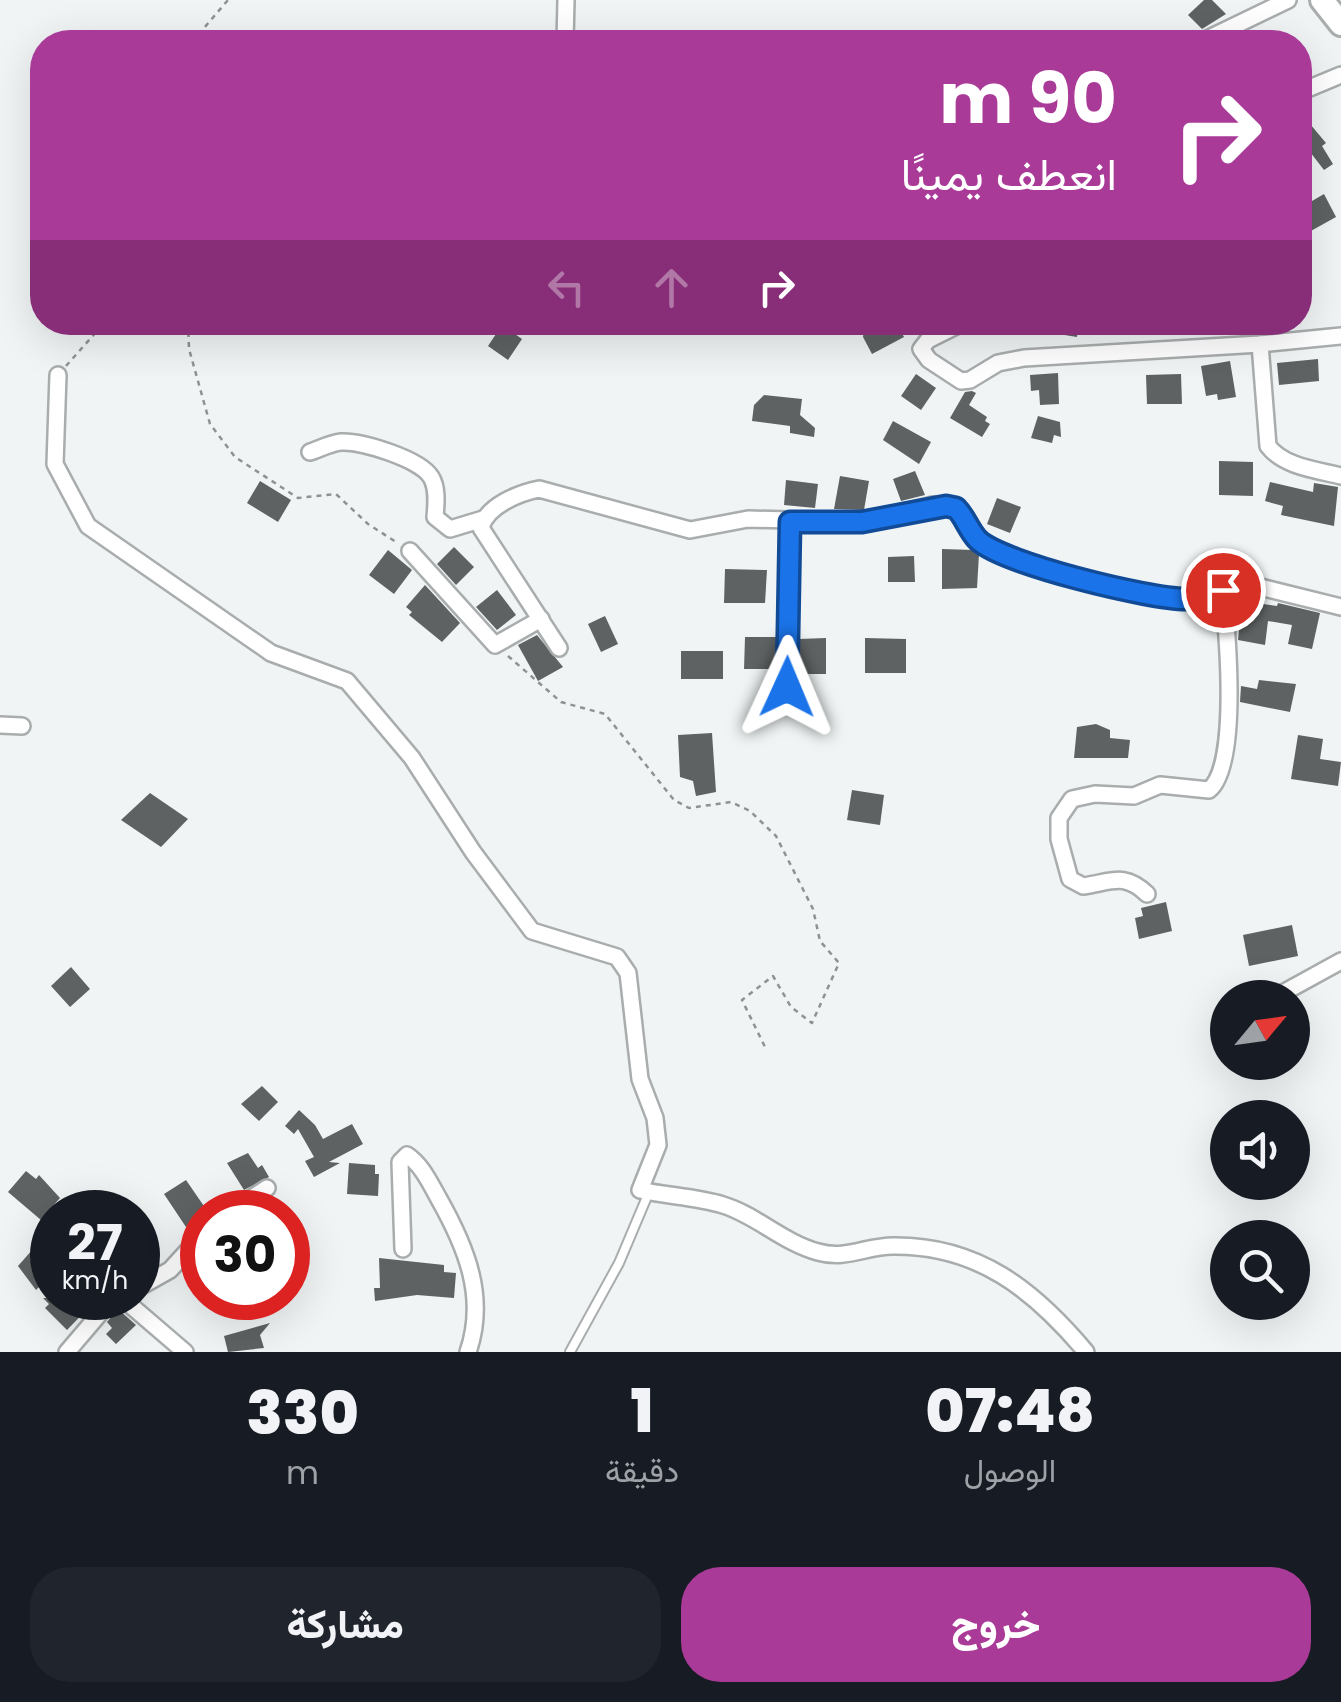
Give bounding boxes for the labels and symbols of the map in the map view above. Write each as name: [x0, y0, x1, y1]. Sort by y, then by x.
pin: [1181, 548, 1266, 633]
position arrow: [735, 635, 839, 739]
north arrow: [1210, 980, 1310, 1080]
speed limit sign: 30: [180, 1190, 310, 1320]

